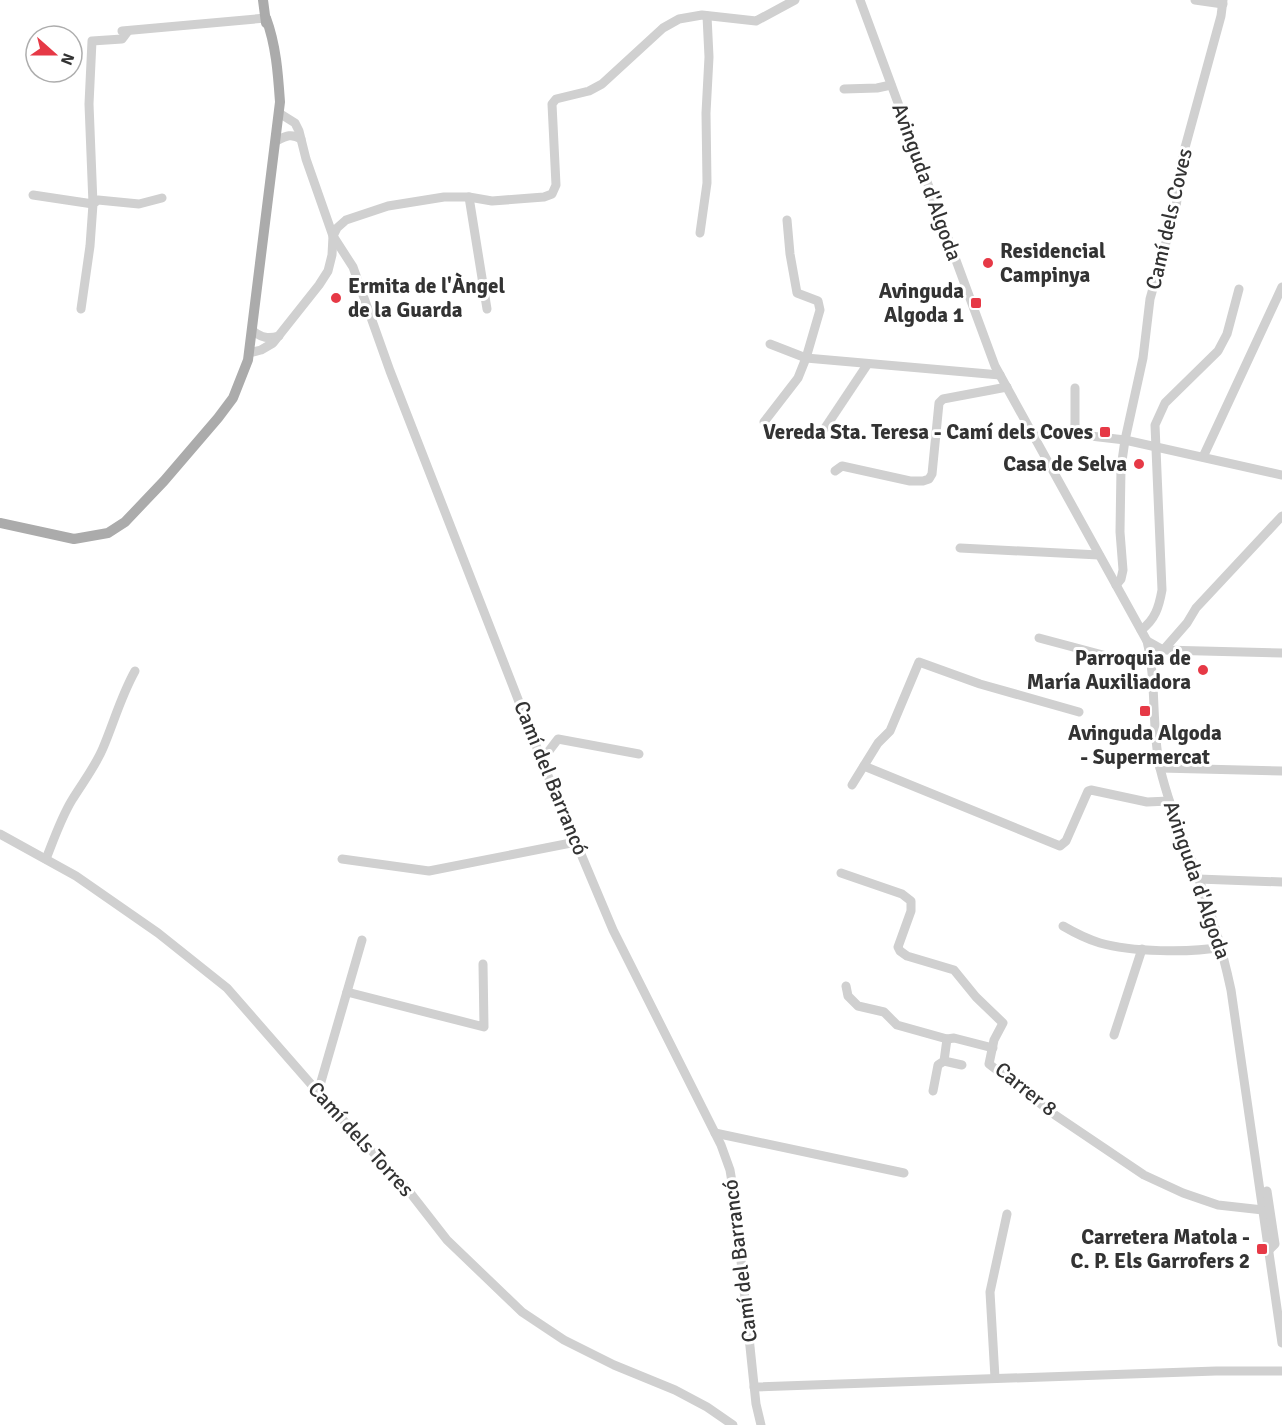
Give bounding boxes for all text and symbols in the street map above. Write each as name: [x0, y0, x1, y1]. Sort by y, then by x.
north arrow: [24, 24, 84, 84]
text: N: [56, 50, 78, 68]
street label: Avinguda d'Algoda: [886, 100, 968, 264]
street label: Camí dels Coves: [1140, 146, 1198, 292]
place label: Residencial Campinya: [1000, 238, 1106, 288]
marker: Residencial Campinya: [981, 256, 995, 270]
place label: Ermita de l'Àngel de la Guarda: [348, 272, 505, 323]
place label: Avinguda Algoda 1: [879, 278, 964, 328]
marker: Ermita de l'Àngel de la Guarda: [329, 291, 343, 305]
marker: Avinguda Algoda 1: [969, 296, 983, 310]
place label: Vereda Sta. Teresa - Camí dels Coves: [763, 419, 1093, 445]
marker: Vereda Sta. Teresa - Camí dels Coves: [1098, 425, 1112, 439]
place label: Casa de Selva: [1003, 451, 1127, 477]
marker: Casa de Selva: [1132, 457, 1146, 471]
place label: Parroquia de María Auxiliadora: [1027, 645, 1191, 695]
marker: Parroquia de María Auxiliadora: [1196, 663, 1210, 677]
street label: Camí del Barrancó: [508, 697, 594, 859]
marker: Avinguda Algoda - Supermercat: [1138, 704, 1152, 718]
place label: Avinguda Algoda - Supermercat: [1068, 720, 1222, 770]
street label: Avinguda d'Algoda: [1158, 797, 1236, 963]
street label: Carrer 8: [990, 1056, 1062, 1122]
street label: Camí dels Torres: [302, 1076, 420, 1202]
street label: Camí del Barrancó: [717, 1178, 763, 1344]
place label: Carretera Matola - C. P. Els Garrofers 2: [1071, 1224, 1250, 1274]
marker: Carretera Matola - C. P. Els Garrofers 2: [1255, 1242, 1269, 1256]

